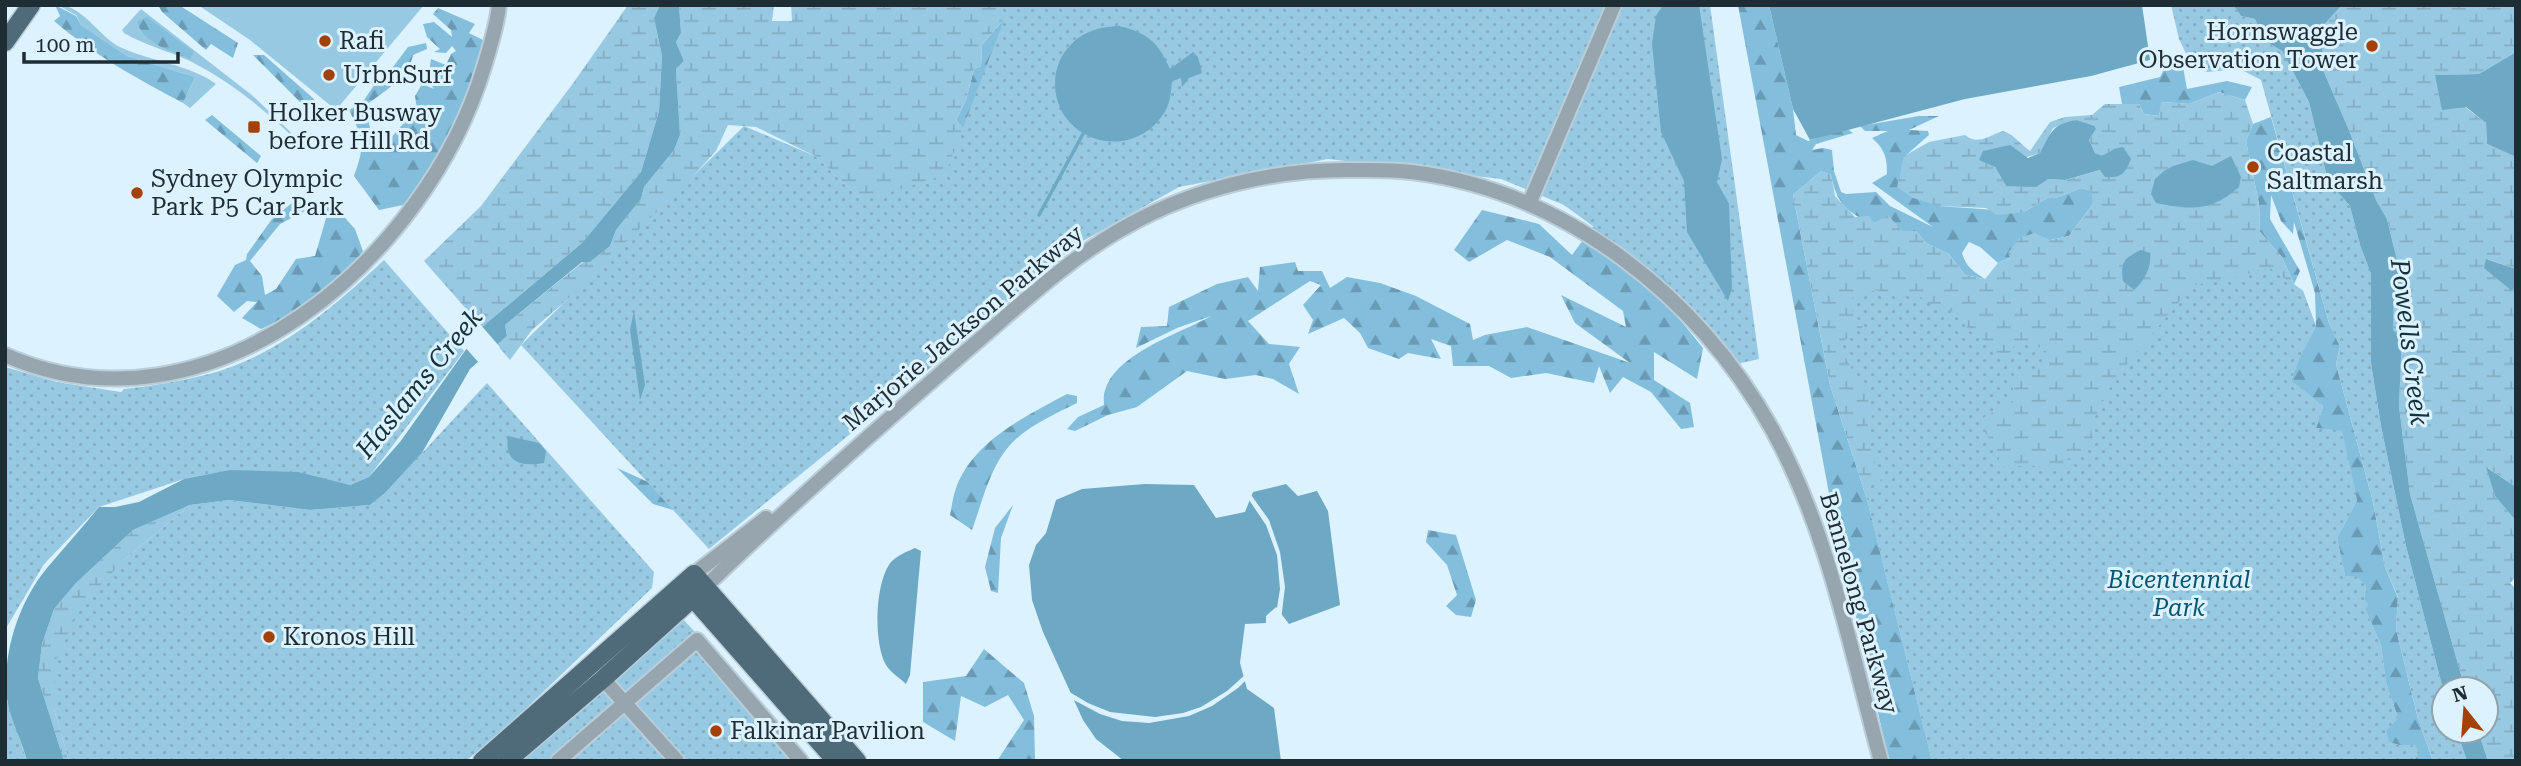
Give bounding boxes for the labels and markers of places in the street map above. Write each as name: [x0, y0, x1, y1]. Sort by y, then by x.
place label: Hornswaggle Observation Tower: [2138, 18, 2358, 74]
place label: Rafi: [339, 27, 385, 55]
marker: Rafi: [317, 33, 333, 49]
marker: Hornswaggle Observation Tower: [2364, 38, 2380, 54]
place label: UrbnSurf: [343, 61, 452, 89]
marker: UrbnSurf: [321, 67, 337, 83]
place label: Holker Busway before Hill Rd: [268, 99, 442, 155]
marker: Holker Busway before Hill Rd: [246, 119, 262, 135]
place label: Coastal Saltmarsh: [2267, 139, 2383, 195]
marker: Coastal Saltmarsh: [2245, 159, 2261, 175]
place label: Sydney Olympic Park P5 Car Park: [151, 165, 344, 221]
marker: Sydney Olympic Park P5 Car Park: [129, 185, 145, 201]
place label: Kronos Hill: [283, 623, 415, 651]
marker: Kronos Hill: [261, 629, 277, 645]
place label: Falkinar Pavilion: [730, 717, 925, 745]
marker: Falkinar Pavilion: [708, 723, 724, 739]

